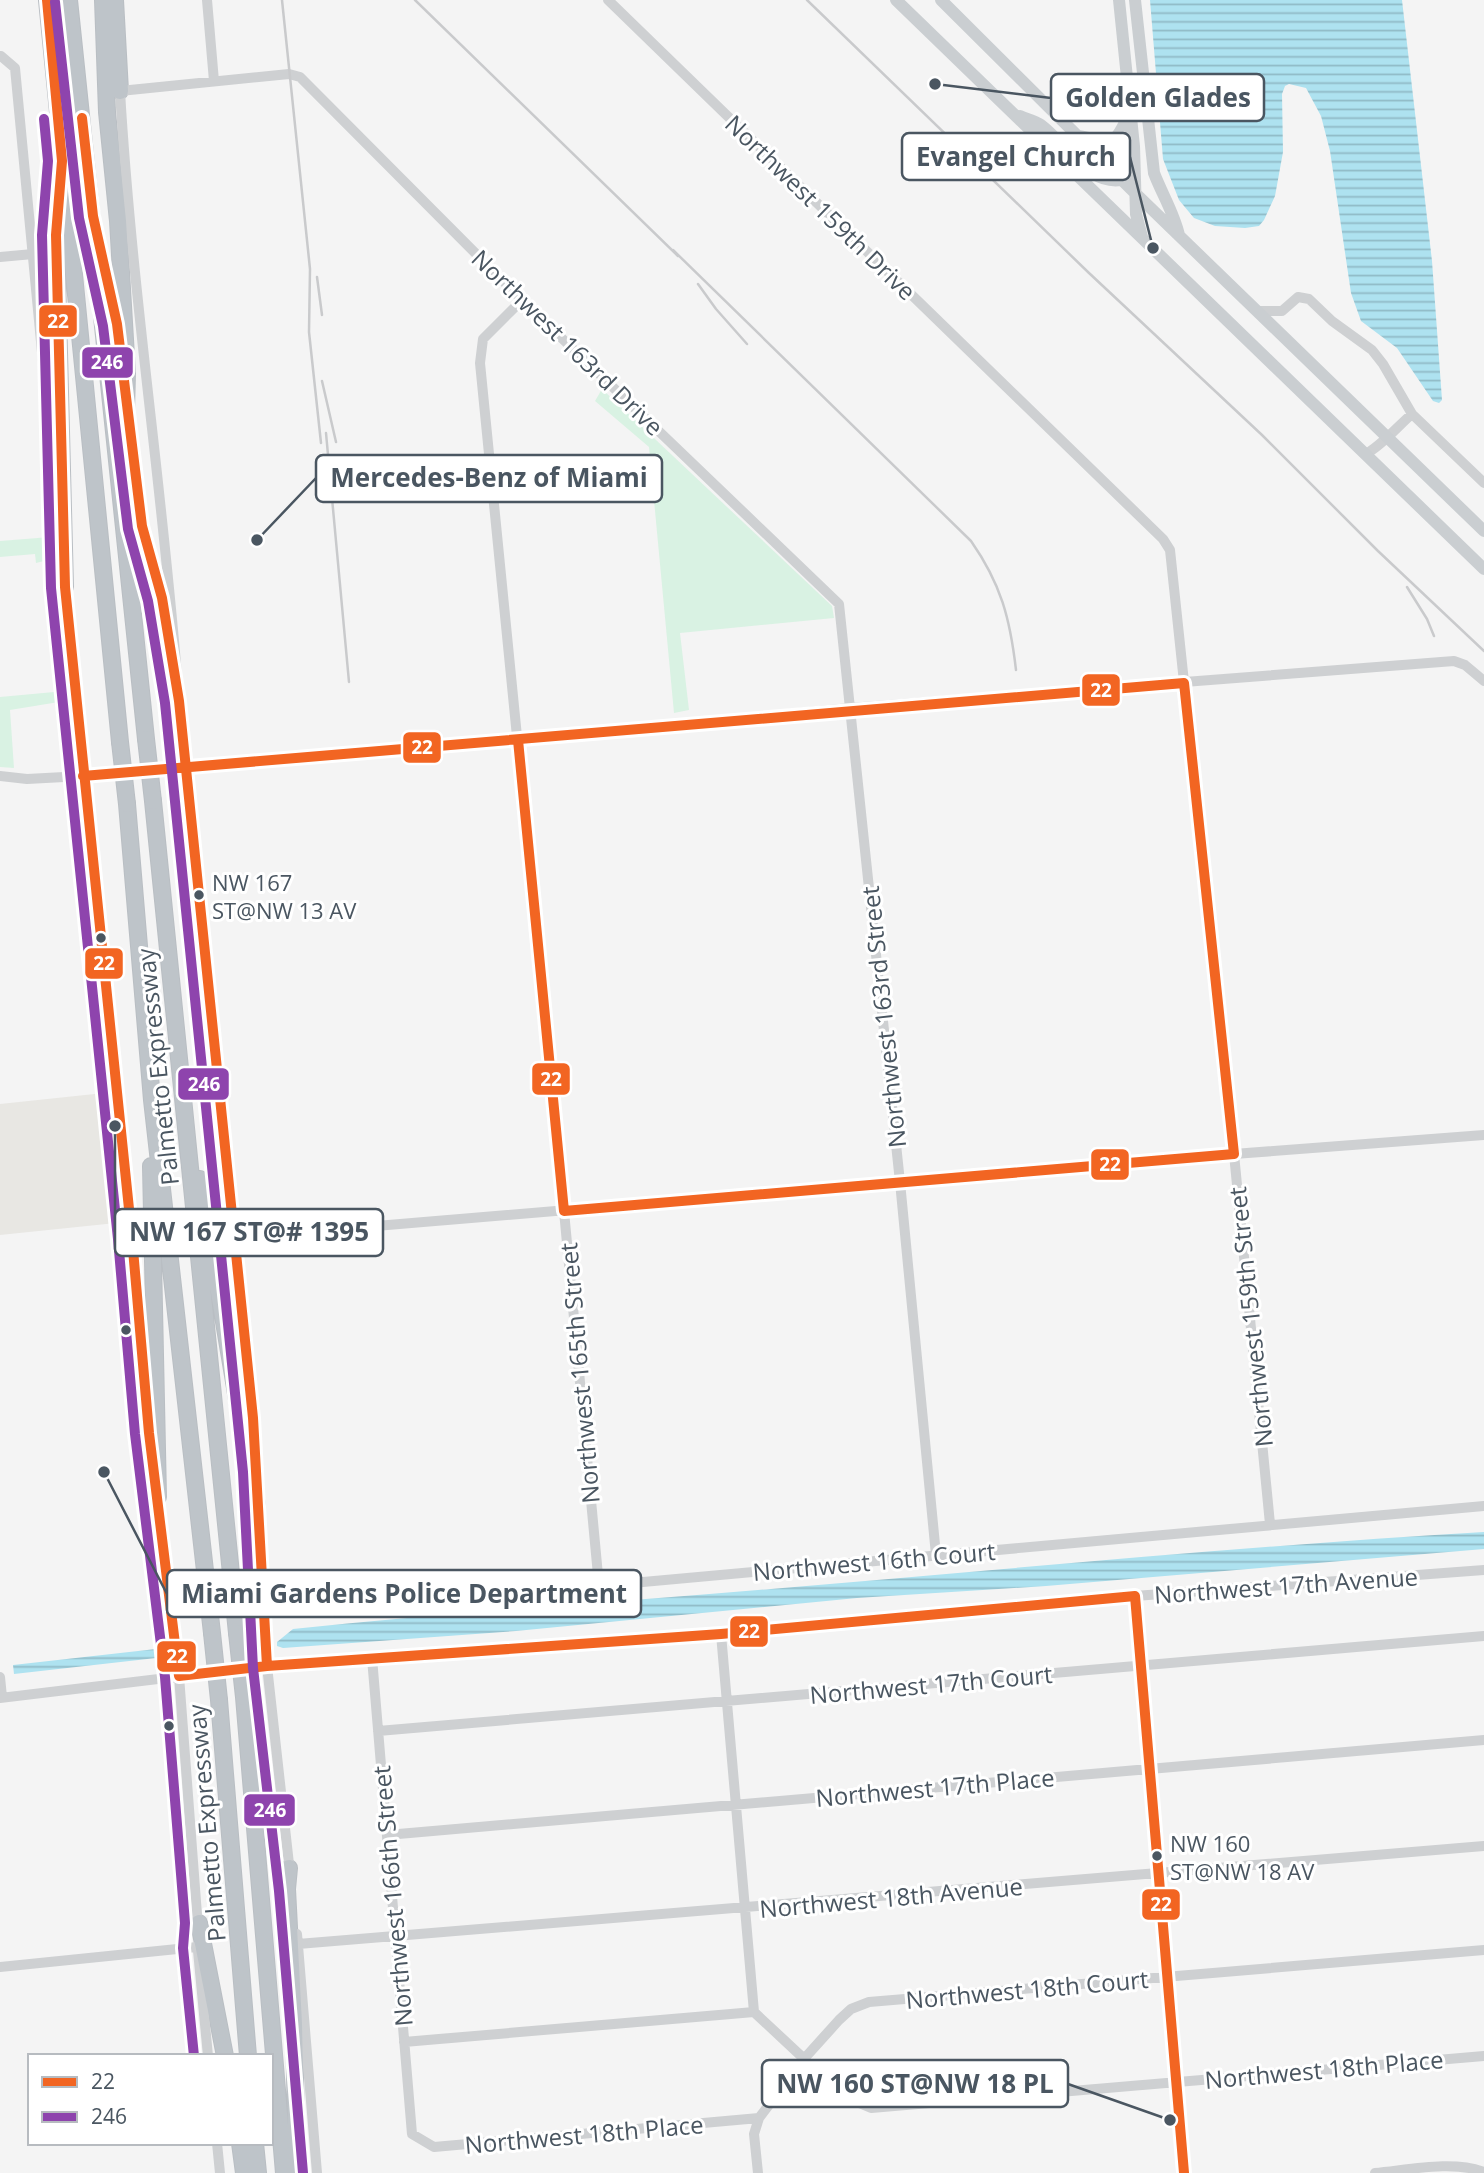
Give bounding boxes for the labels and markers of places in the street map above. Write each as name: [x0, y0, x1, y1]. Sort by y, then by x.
callout: Golden Glades: [1051, 74, 1264, 121]
callout: Evangel Church: [902, 133, 1130, 180]
callout: Mercedes-Benz of Miami: [316, 455, 662, 502]
place label: NW 167 ST@NW 13 AV: [212, 867, 357, 925]
marker: NW 167 ST@NW 13 AV: [192, 888, 206, 902]
unlabelled marker: [94, 931, 108, 945]
callout: NW 167 ST@# 1395: [115, 1209, 383, 1256]
unlabelled marker: [119, 1323, 133, 1337]
callout: Miami Gardens Police Department: [167, 1570, 641, 1617]
unlabelled marker: [162, 1719, 176, 1733]
place label: NW 160 ST@NW 18 AV: [1170, 1828, 1315, 1886]
marker: NW 160 ST@NW 18 AV: [1150, 1849, 1164, 1863]
callout: NW 160 ST@NW 18 PL: [762, 2060, 1068, 2107]

